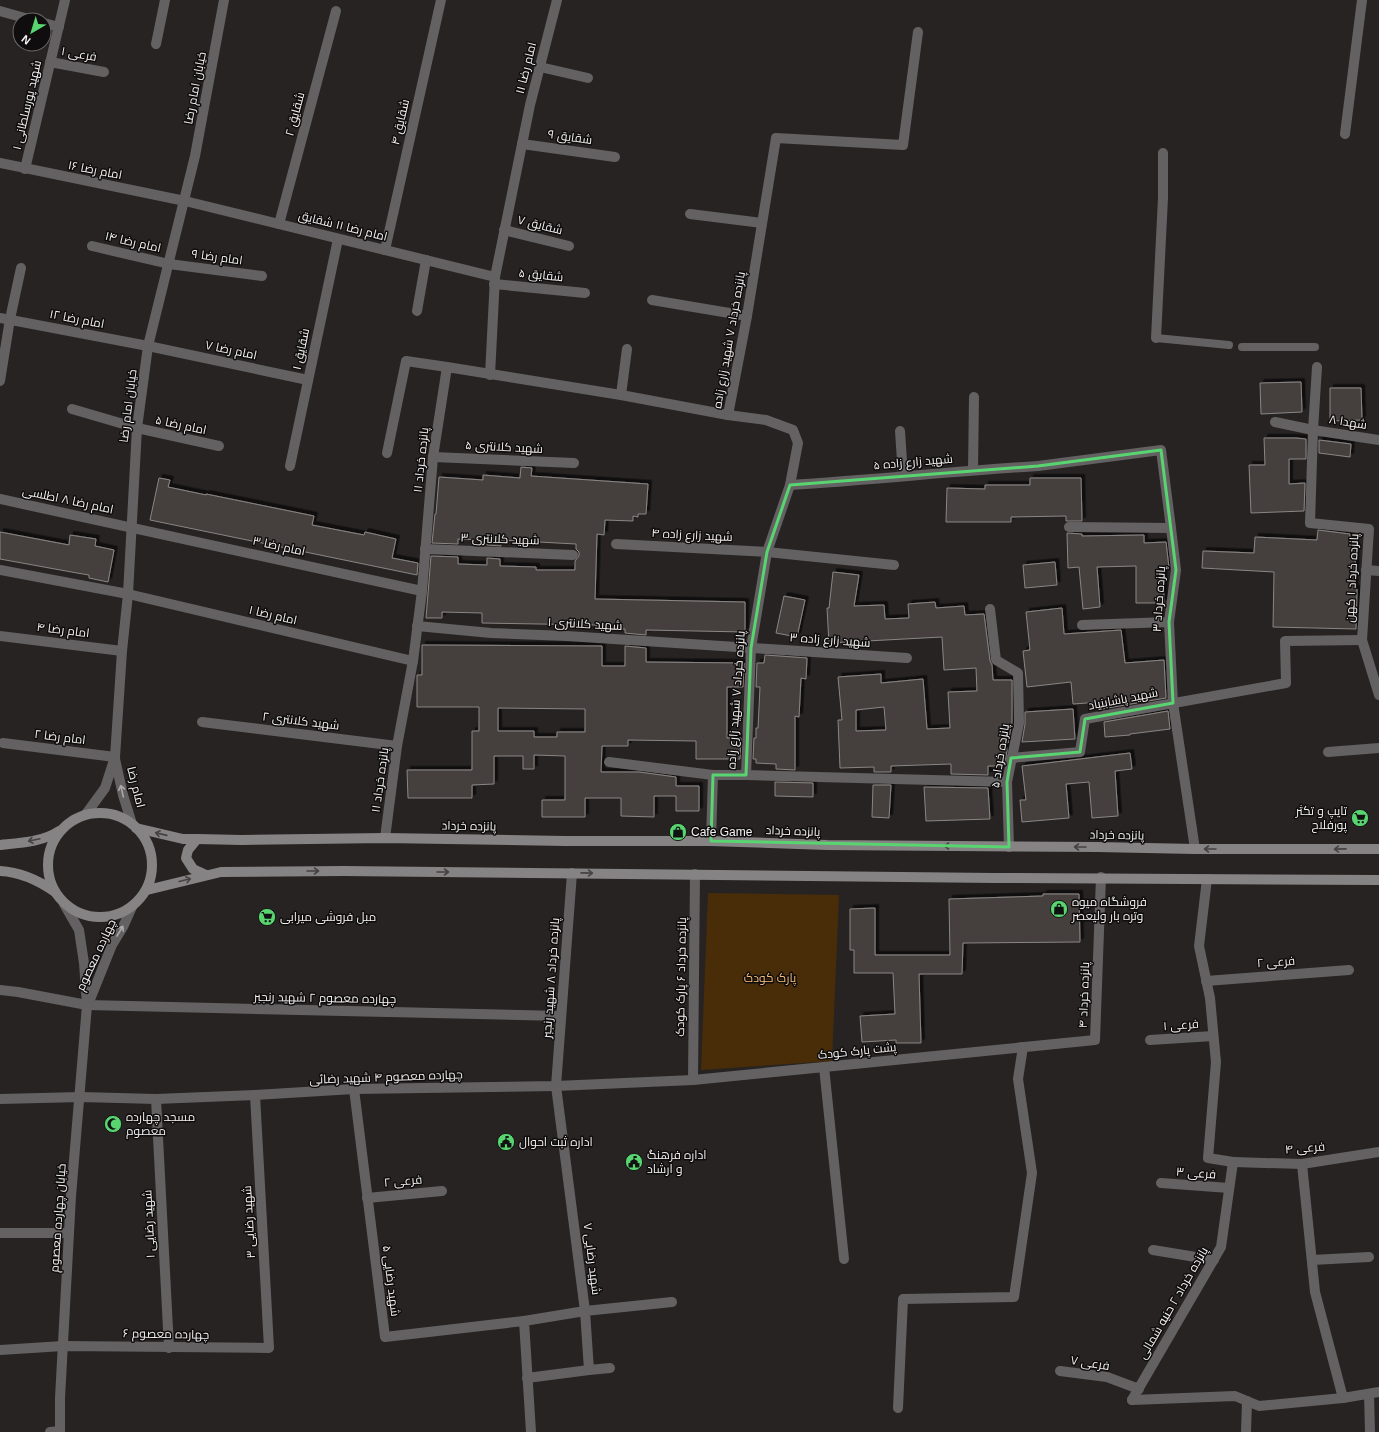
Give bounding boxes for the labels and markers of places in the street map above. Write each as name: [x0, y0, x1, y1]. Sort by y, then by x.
place label: تایپ و تکثر پورفلاح: [1295, 804, 1348, 834]
supermarket icon: تایپ و تکثر پورفلاح: [1350, 808, 1370, 828]
shop icon: Cafe Game: [668, 822, 688, 842]
place label: Cafe Game: [691, 825, 753, 839]
place label: فروشگاه میوه وتره بار ولیعصر: [1071, 895, 1147, 923]
shop icon: فروشگاه میوه وتره بار ولیعصر: [1049, 899, 1069, 919]
supermarket icon: مبل فروشی میرابی: [257, 907, 277, 927]
place label: مبل فروشی میرابی: [280, 910, 376, 924]
place label: مسجد چهارده معصوم: [126, 1110, 195, 1139]
mosque icon: مسجد چهارده معصوم: [103, 1114, 123, 1134]
public building icon: اداره ثبت احوال: [496, 1132, 516, 1152]
place label: اداره ثبت احوال: [519, 1135, 593, 1149]
place label: اداره فرهنگ و ارشاد: [647, 1148, 707, 1176]
public building icon: اداره فرهنگ و ارشاد: [624, 1152, 644, 1172]

